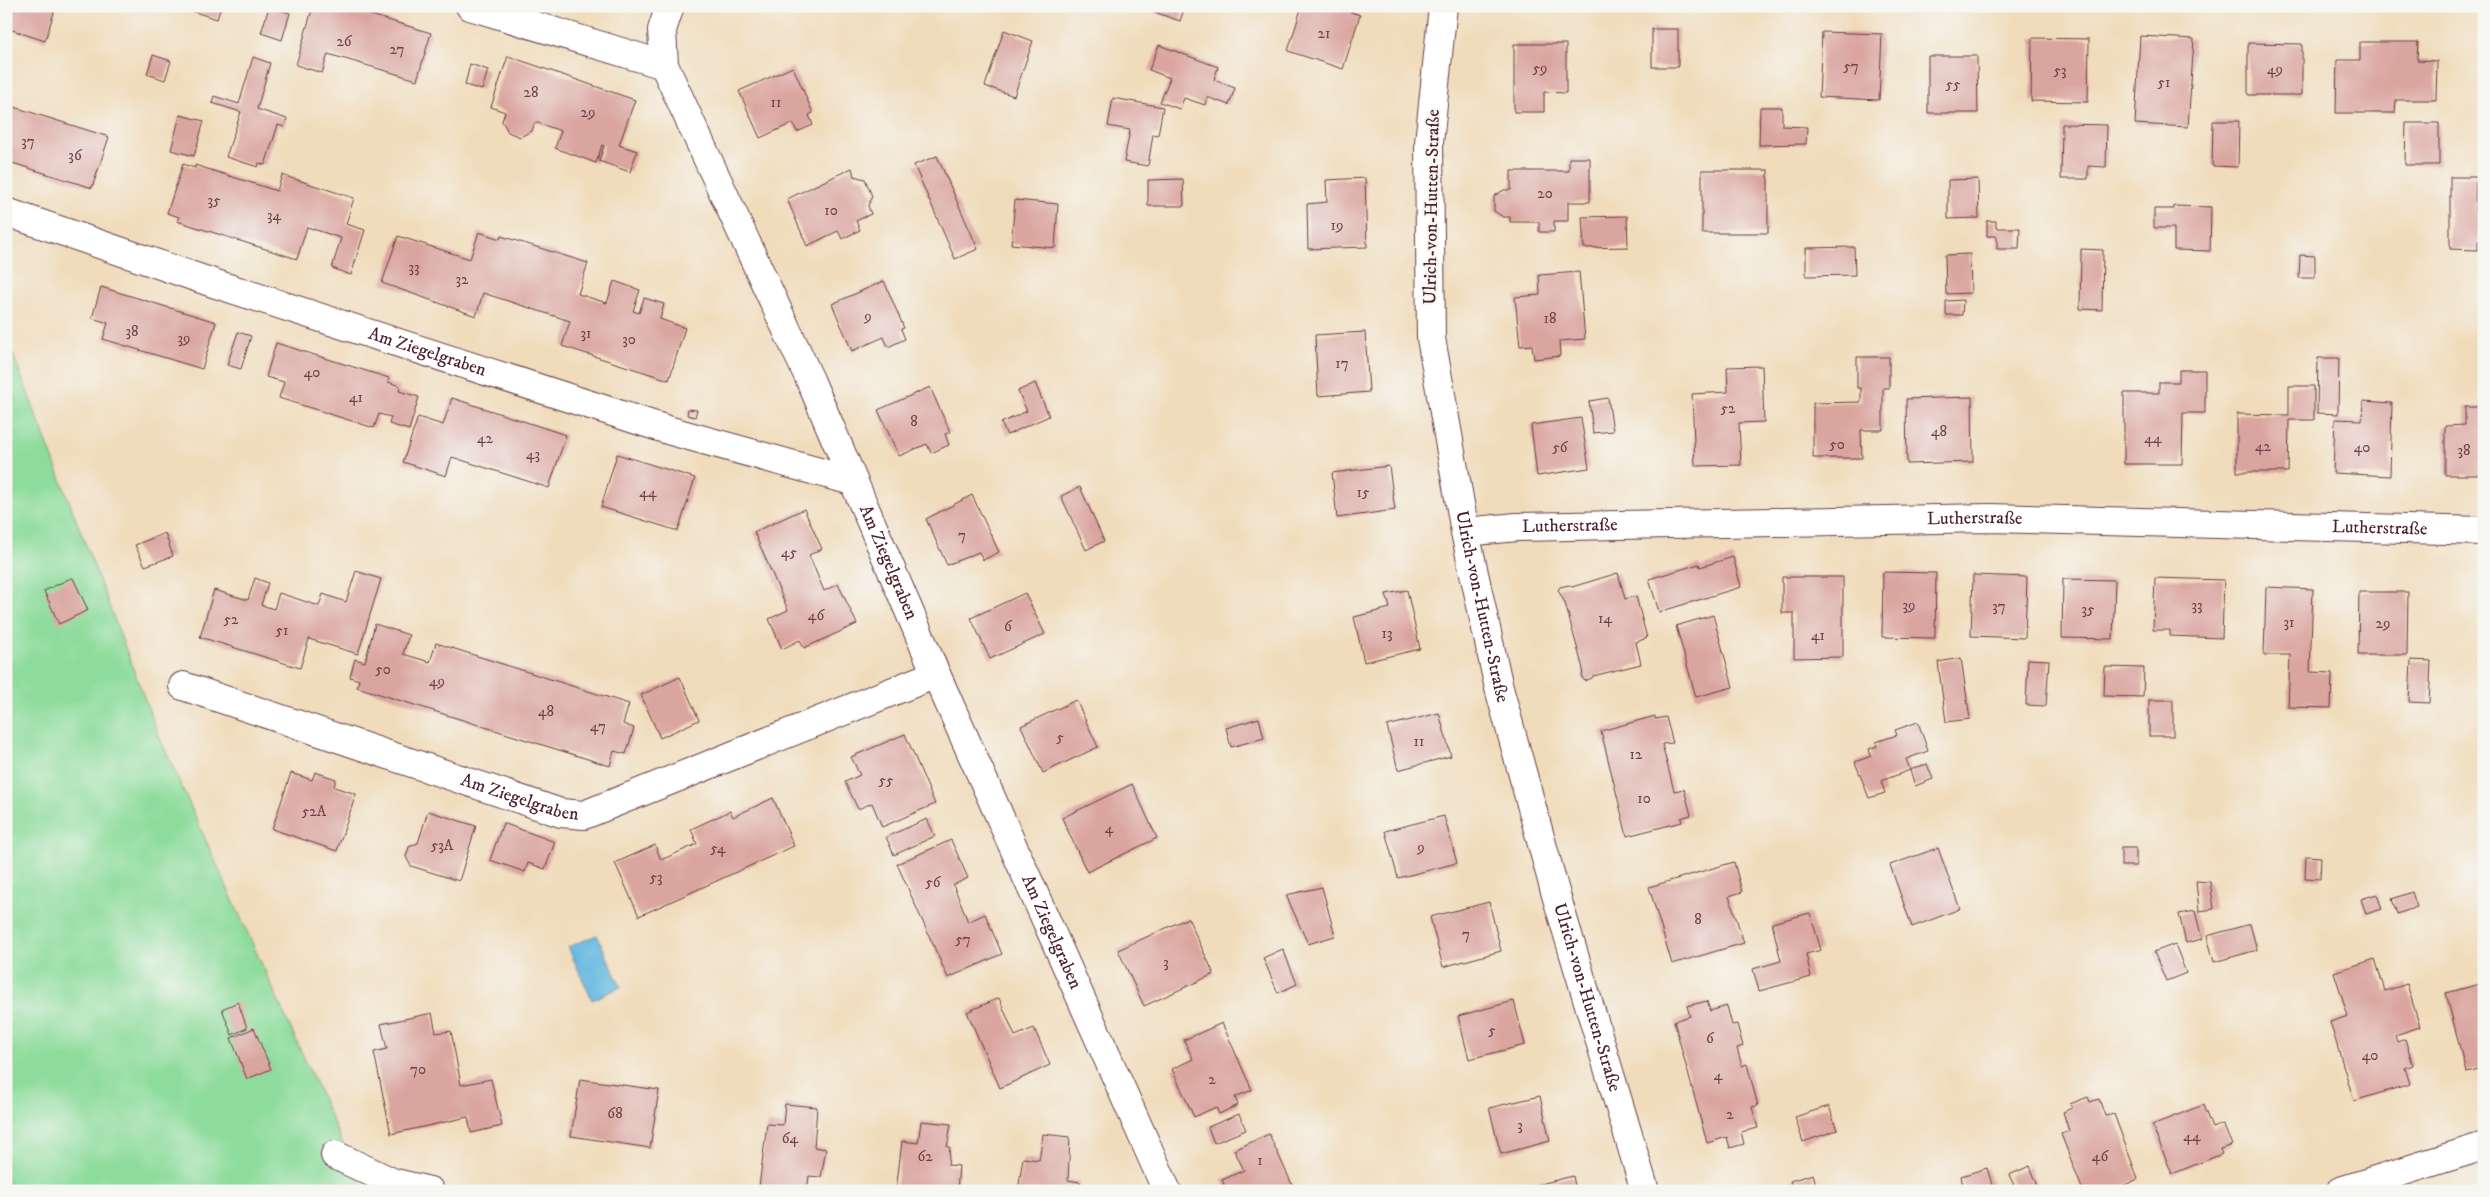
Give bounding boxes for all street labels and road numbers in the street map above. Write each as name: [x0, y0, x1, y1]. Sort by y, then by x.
street label: Ulrich-von-Hutten-Straße: [1419, 109, 1445, 305]
street label: Am Ziegelgraben: [366, 323, 490, 382]
street label: Am Ziegelgraben: [854, 502, 923, 624]
street label: Lutherstraße: [1927, 507, 2023, 530]
street label: Ulrich-von-Hutten-Straße: [1450, 509, 1513, 705]
street label: Lutherstraße: [1522, 514, 1618, 538]
street label: Lutherstraße: [2332, 516, 2428, 541]
street label: Am Ziegelgraben: [458, 769, 580, 826]
street label: Am Ziegelgraben: [1016, 872, 1087, 993]
street label: Ulrich-von-Hutten-Straße: [1548, 901, 1626, 1094]

